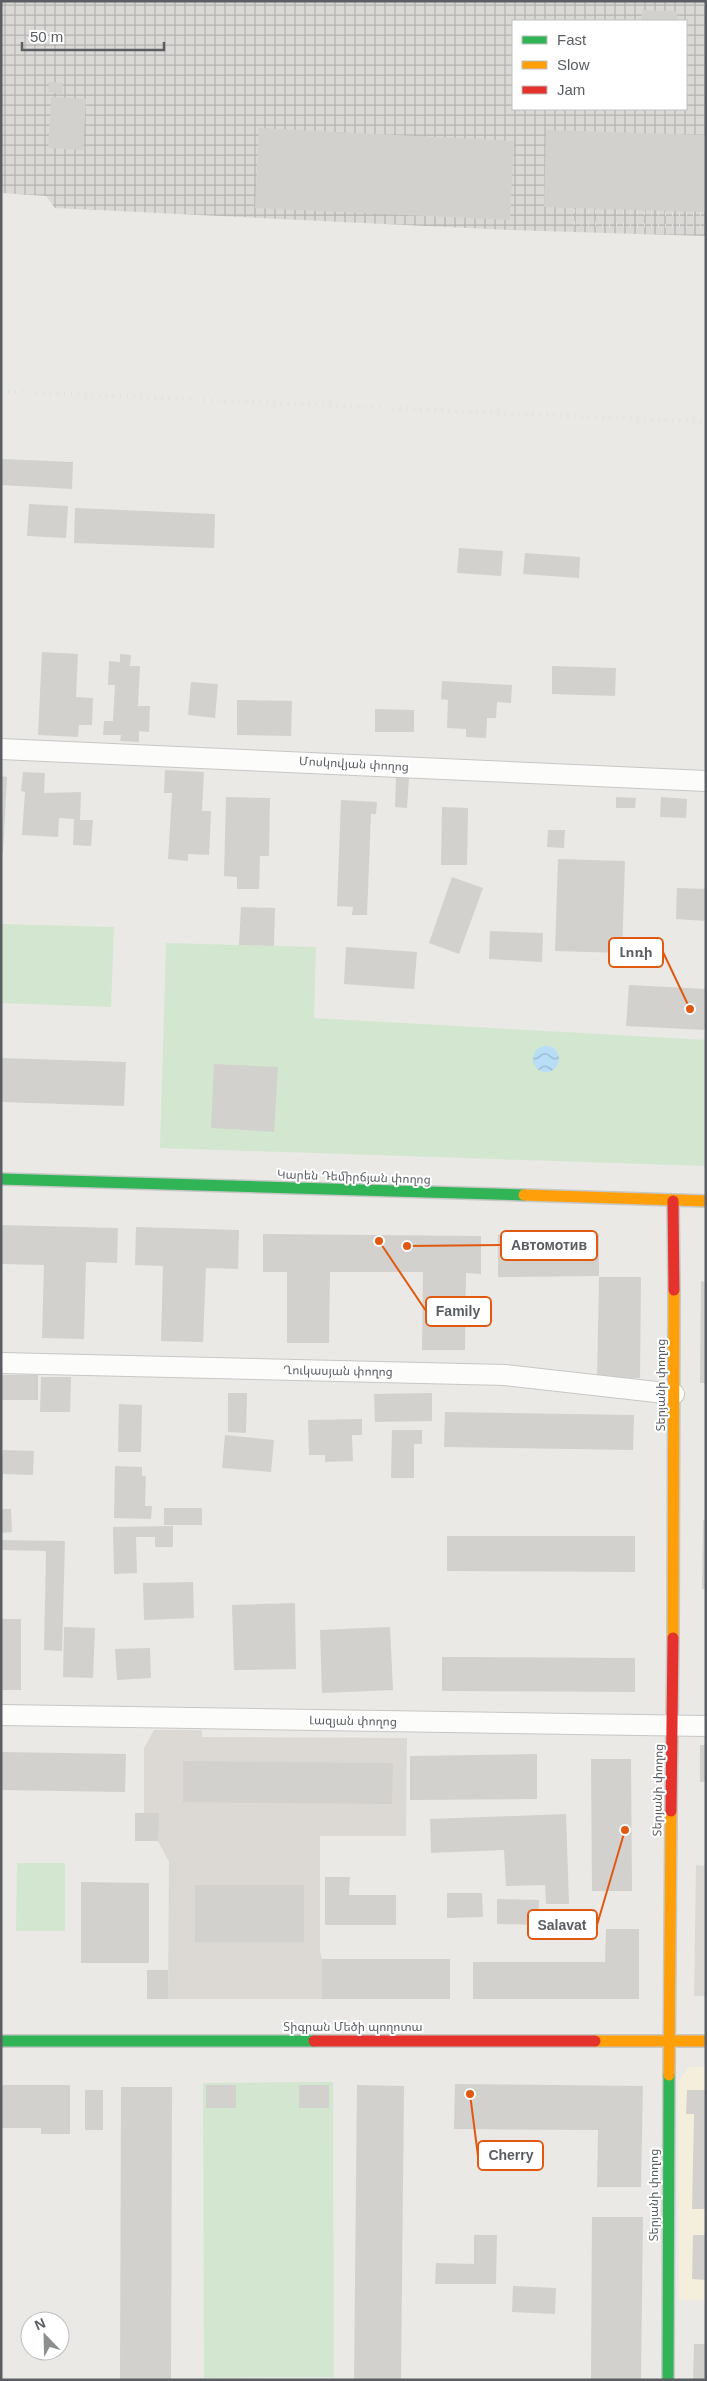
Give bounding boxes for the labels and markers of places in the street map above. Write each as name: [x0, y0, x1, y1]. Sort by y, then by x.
callout: Լոռի: [609, 938, 663, 967]
callout: Автомотив: [501, 1231, 597, 1260]
callout: Family: [426, 1297, 491, 1326]
callout: Salavat: [528, 1910, 597, 1939]
callout: Cherry: [478, 2141, 543, 2170]

